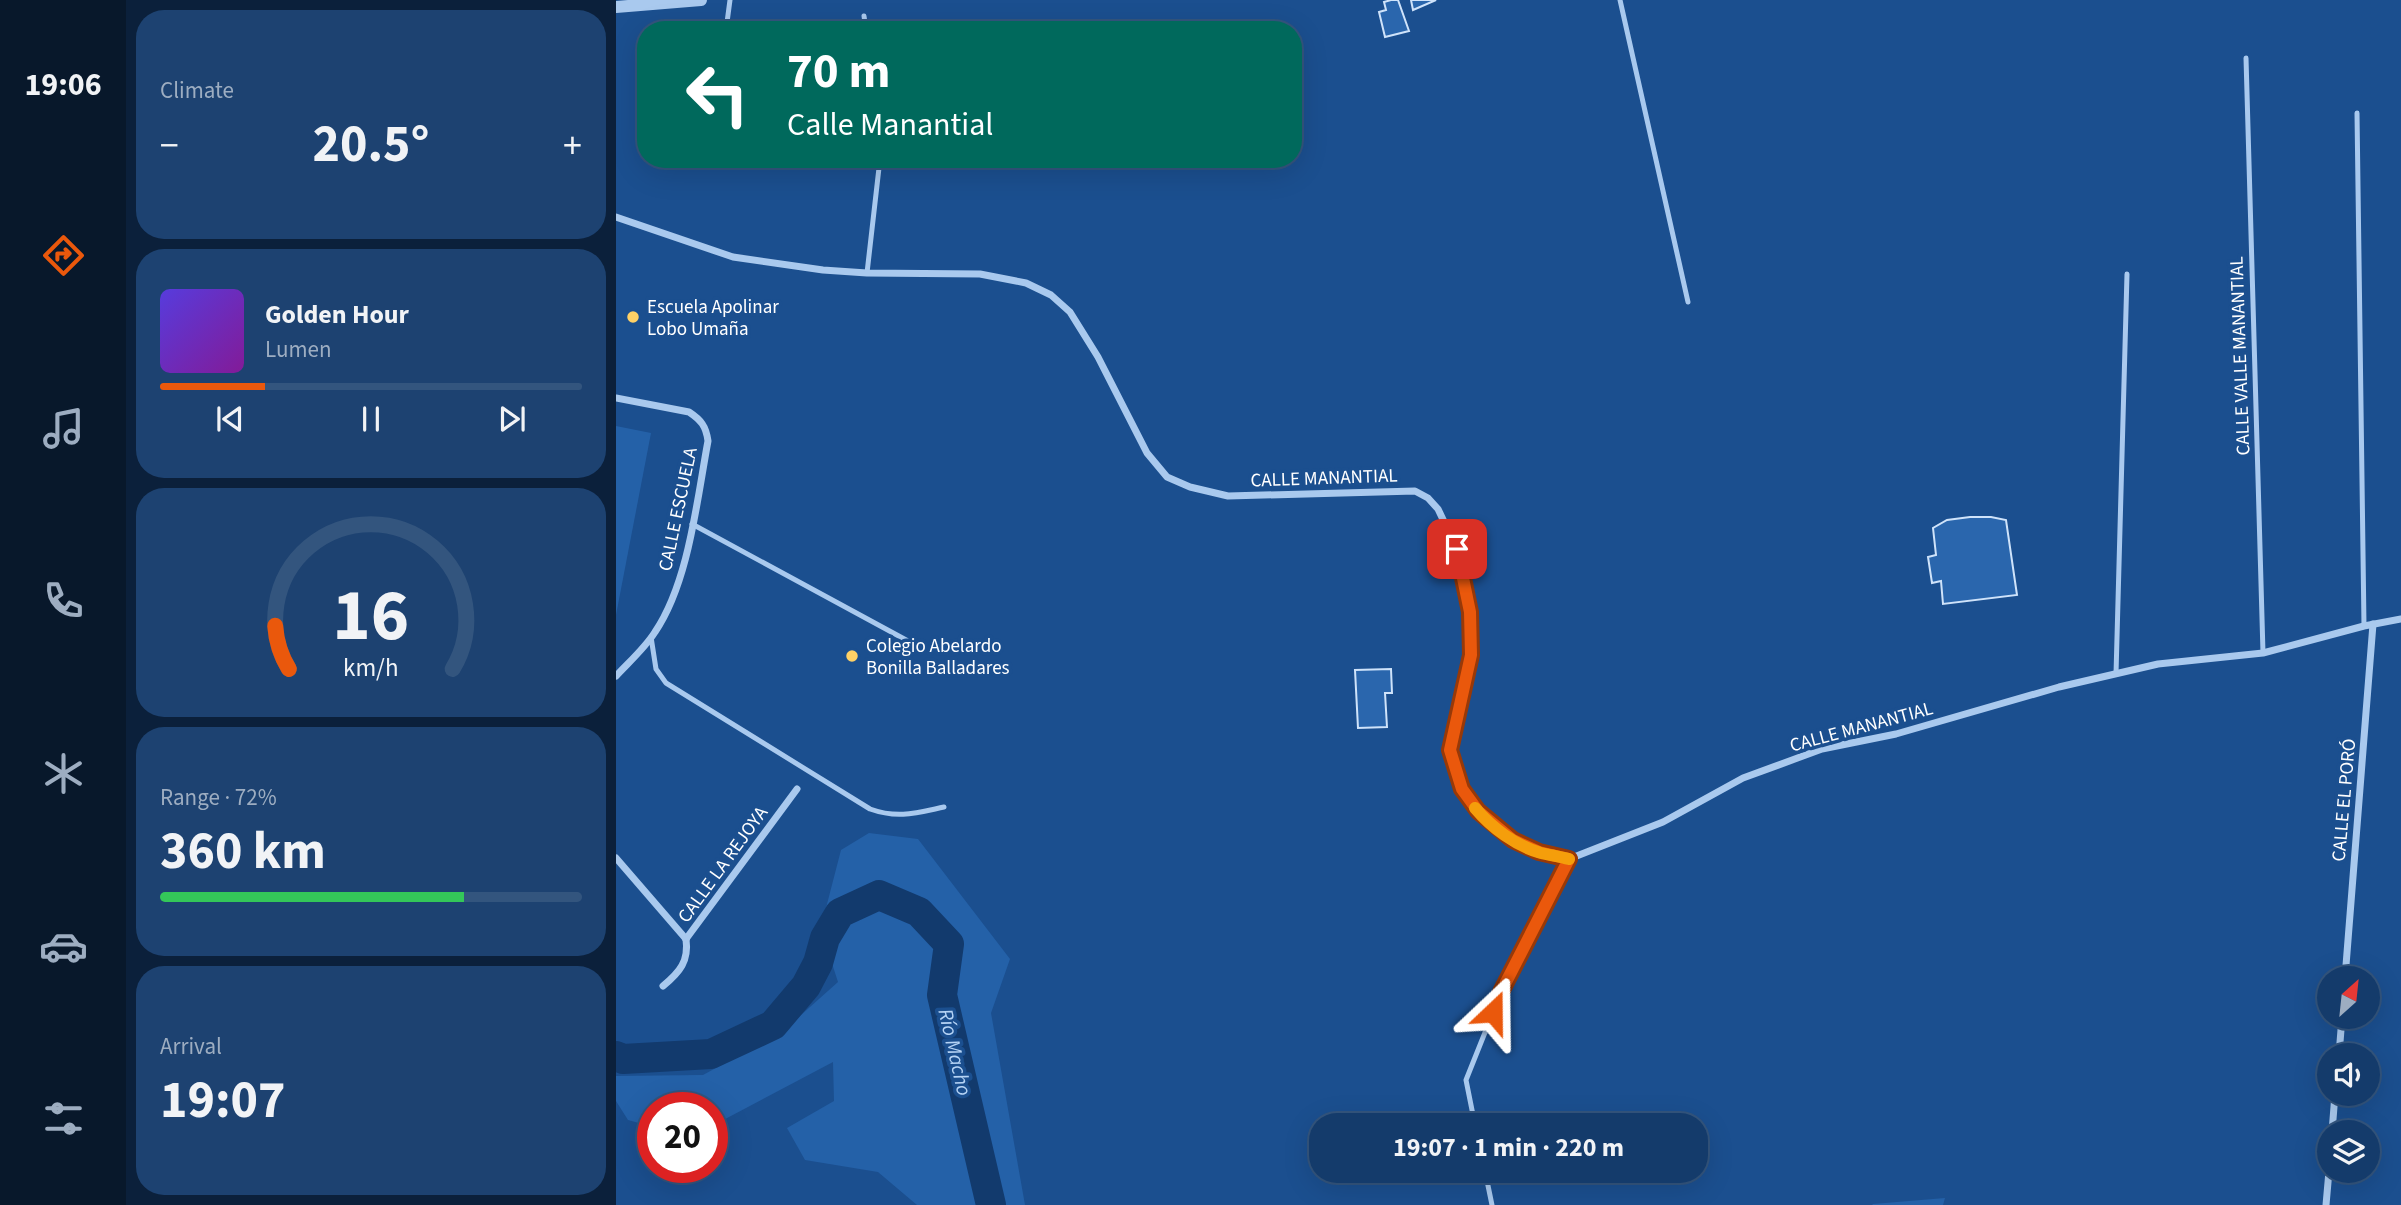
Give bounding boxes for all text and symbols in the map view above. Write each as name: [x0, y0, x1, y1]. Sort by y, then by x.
text: 70 m: [787, 37, 891, 107]
icon: left: [672, 49, 763, 140]
text: 19:06: [24, 62, 102, 108]
text: Climate: [160, 74, 234, 107]
text: Calle Manantial: [787, 102, 994, 148]
text: 20.5°: [313, 108, 429, 182]
text: −: [160, 119, 179, 173]
text: +: [563, 119, 582, 173]
icon: directions: [39, 231, 88, 280]
street label: CALLE VALLE MANANTIAL: [2224, 256, 2257, 456]
place label: Escuela Apolinar Lobo Umaña: [647, 294, 779, 343]
text: Golden Hour: [265, 296, 409, 333]
marker: Escuela Apolinar Lobo Umaña: [625, 309, 641, 325]
text: Lumen: [265, 333, 332, 366]
icon: previous: [211, 400, 249, 438]
icon: pause: [352, 400, 390, 438]
icon: next: [493, 400, 531, 438]
icon: music: [39, 404, 88, 453]
street label: CALLE ESCUELA: [652, 444, 705, 574]
street label: CALLE MANANTIAL: [1250, 462, 1398, 495]
pin: [1427, 519, 1487, 579]
icon: arrive: [1438, 530, 1476, 568]
text: 16: [333, 564, 409, 668]
icon: phone: [39, 576, 88, 625]
place label: Colegio Abelardo Bonilla Balladares: [866, 633, 1010, 682]
marker: Colegio Abelardo Bonilla Balladares: [844, 648, 860, 664]
text: km/h: [343, 649, 399, 685]
street label: CALLE MANANTIAL: [1787, 695, 1936, 760]
street label: CALLE EL PORÓ: [2326, 738, 2363, 863]
icon: climate: [39, 749, 88, 798]
text: Range · 72%: [160, 781, 277, 814]
street label: CALLE LA REJOYA: [672, 801, 775, 929]
text: 360 km: [160, 815, 326, 889]
icon: car: [39, 922, 88, 971]
north arrow: [2317, 966, 2380, 1029]
map controls: [2317, 966, 2380, 1183]
position arrow: [1456, 975, 1530, 1049]
water label: Río Macho: [930, 1005, 980, 1099]
text: Arrival: [160, 1030, 222, 1063]
button: sound: [2317, 1043, 2380, 1106]
text: 19:07: [160, 1064, 285, 1138]
speed limit sign: 20: [637, 1092, 728, 1183]
icon: filters: [39, 1094, 88, 1143]
button: layers: [2317, 1120, 2380, 1183]
text: 19:07 · 1 min · 220 m: [1393, 1129, 1624, 1166]

